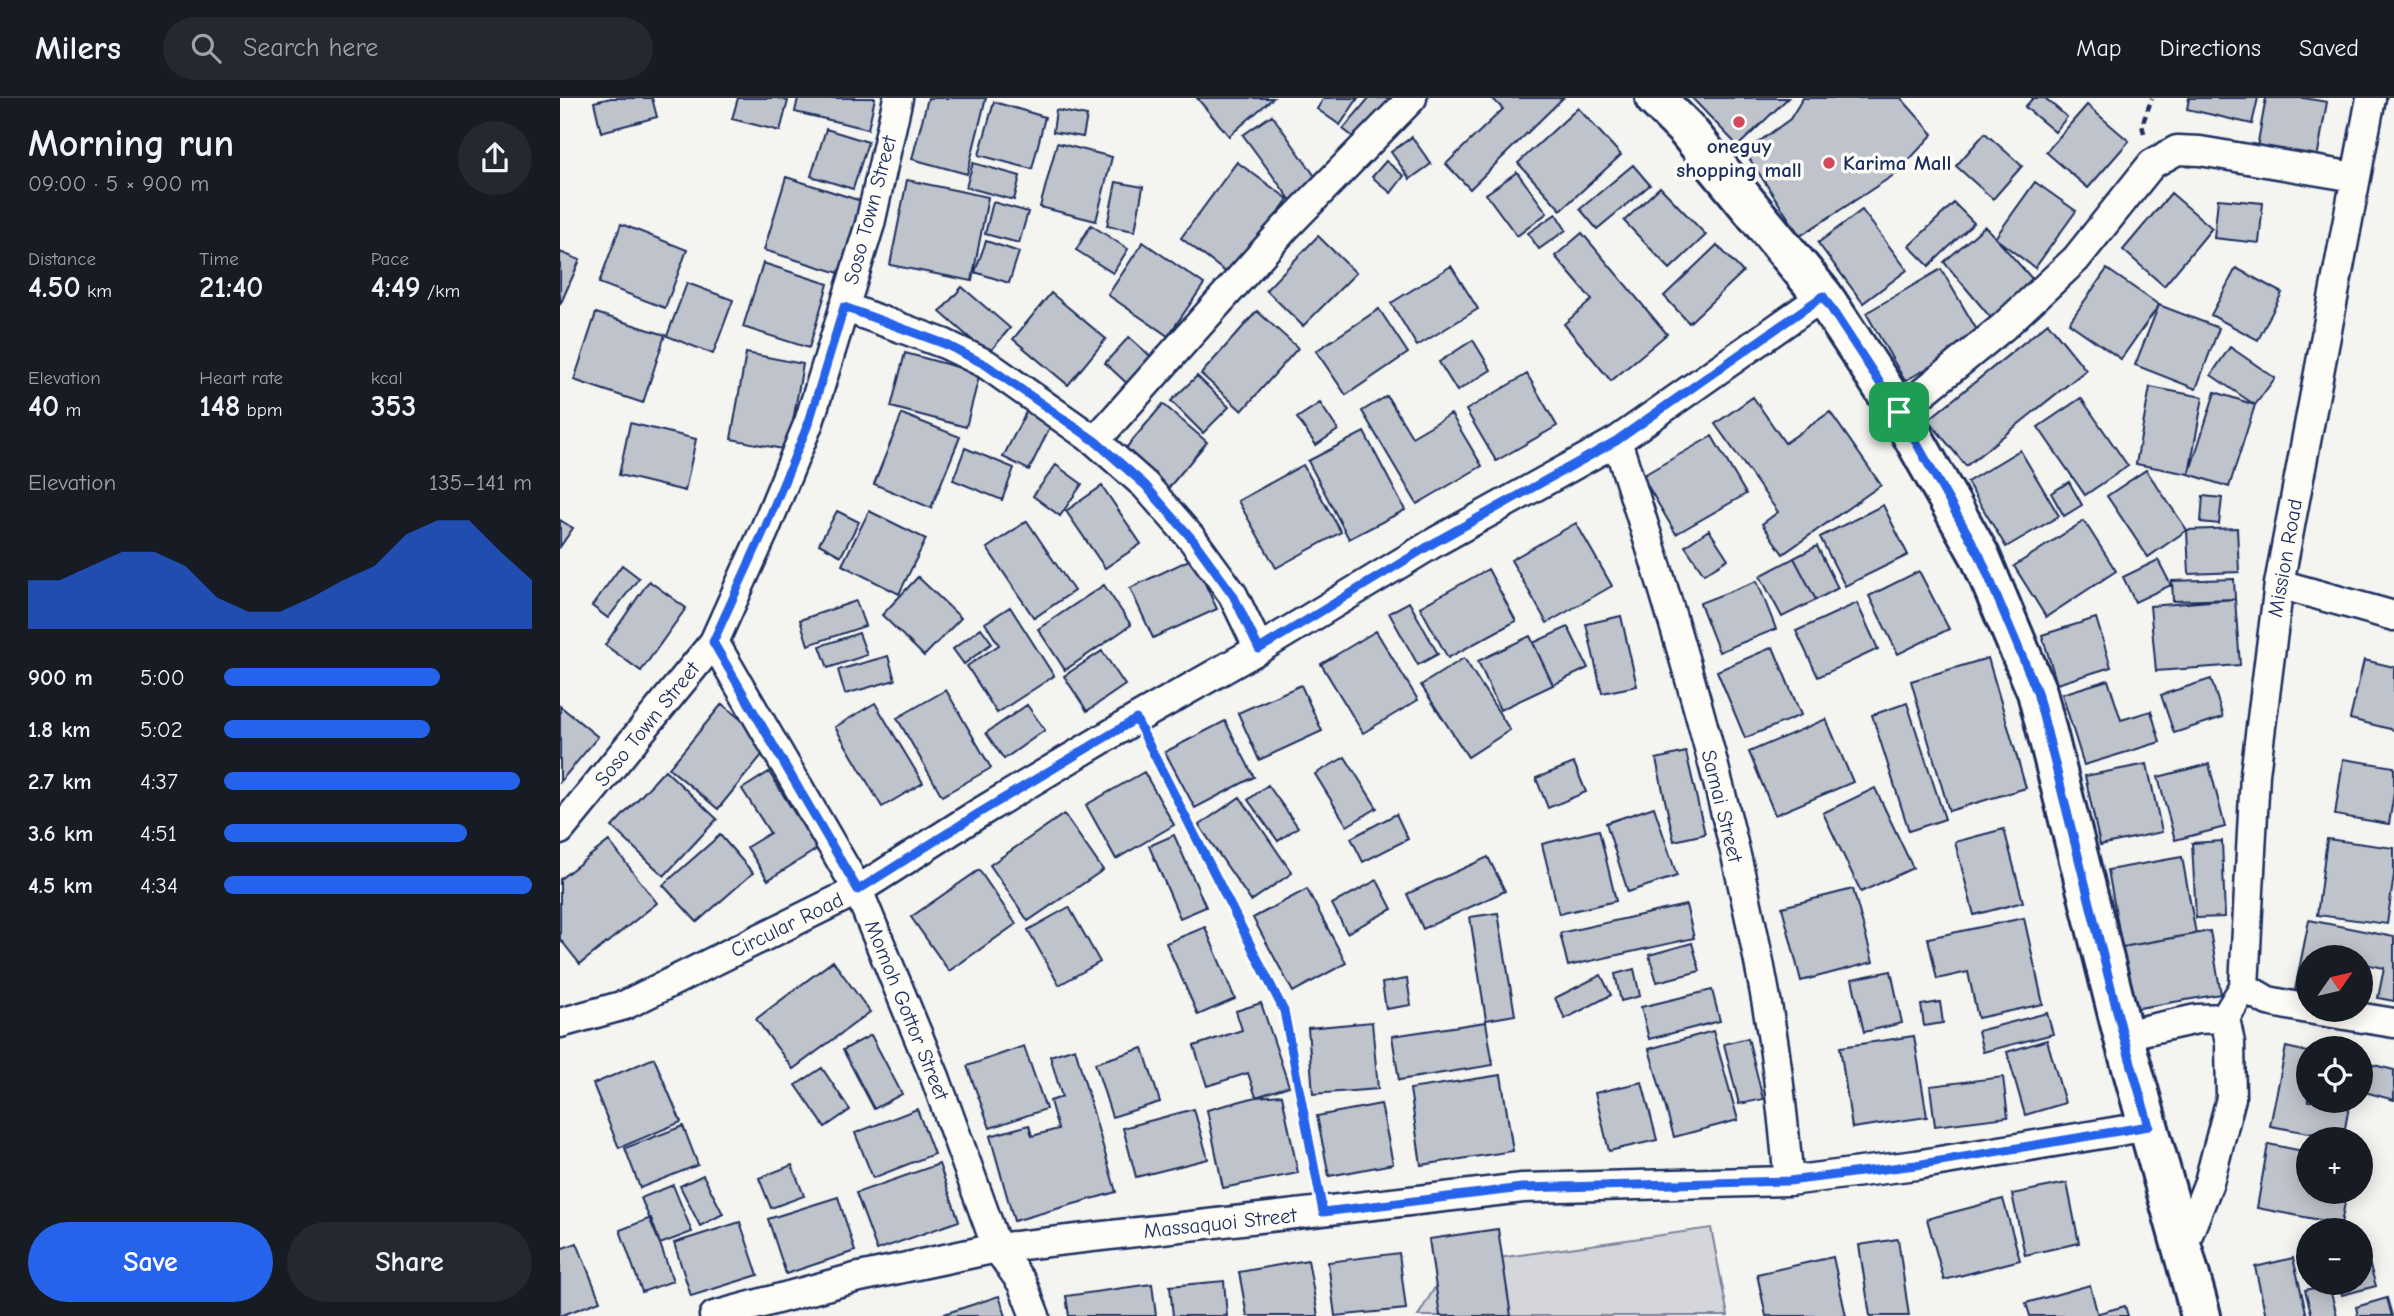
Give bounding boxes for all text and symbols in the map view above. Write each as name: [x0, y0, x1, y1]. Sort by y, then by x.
search box: [163, 17, 653, 80]
text: Milers: [35, 29, 121, 67]
icon: search: [187, 29, 225, 67]
text: Search here: [243, 33, 378, 63]
text: Map: [2076, 34, 2122, 62]
text: Directions: [2160, 34, 2261, 62]
text: Saved: [2299, 34, 2359, 62]
marker: oneguy shopping mall: [1731, 114, 1747, 130]
button: share: [458, 121, 532, 195]
text: Morning run: [28, 122, 234, 166]
street label: Soso Town Street: [839, 132, 902, 287]
place label: oneguy shopping mall: [1676, 134, 1802, 182]
place label: Karima Mall: [1843, 151, 1951, 175]
marker: Karima Mall: [1821, 155, 1837, 171]
text: 09:00 · 5 × 900 m: [28, 170, 209, 197]
text: Distance: [28, 248, 96, 270]
text: Time: [199, 248, 239, 270]
text: Pace: [371, 248, 409, 270]
text: 4.50: [28, 270, 81, 305]
text: 21:40: [199, 270, 264, 305]
text: 4:49: [371, 270, 421, 305]
text: km: [81, 280, 112, 302]
text: /km: [421, 280, 460, 302]
text: Elevation: [28, 367, 101, 389]
text: Heart rate: [199, 367, 283, 389]
text: kcal: [371, 367, 403, 389]
pin: [1869, 382, 1929, 442]
text: 40: [28, 389, 59, 424]
text: 148: [199, 389, 240, 424]
text: 353: [371, 389, 416, 424]
icon: arrive: [1880, 393, 1918, 431]
text: m: [59, 399, 81, 421]
text: bpm: [240, 399, 283, 421]
text: Elevation: [28, 469, 116, 496]
text: 135–141 m: [429, 469, 532, 496]
street label: Mission Road: [2263, 497, 2307, 619]
street label: Soso Town Street: [590, 656, 705, 791]
text: 900 m: [28, 664, 93, 691]
text: 5:00: [140, 664, 185, 691]
text: 1.8 km: [28, 716, 91, 743]
text: 5:02: [140, 716, 183, 743]
street label: Samai Street: [1696, 747, 1748, 866]
text: 2.7 km: [28, 768, 92, 795]
text: 4:37: [140, 768, 178, 795]
text: 3.6 km: [28, 820, 93, 847]
text: 4:51: [140, 820, 177, 847]
text: 4.5 km: [28, 872, 93, 899]
text: 4:34: [140, 872, 178, 899]
street label: Circular Road: [727, 887, 847, 963]
street label: Momoh Gottor Street: [860, 917, 954, 1104]
north arrow: [2296, 945, 2373, 1022]
map controls: [2296, 945, 2373, 1295]
button: locate: [2296, 1036, 2373, 1113]
button: +: [2296, 1127, 2373, 1204]
street label: Massaquoi Street: [1142, 1203, 1299, 1243]
button: −: [2296, 1218, 2373, 1295]
button: Save: [28, 1222, 273, 1302]
button: Share: [287, 1222, 532, 1302]

